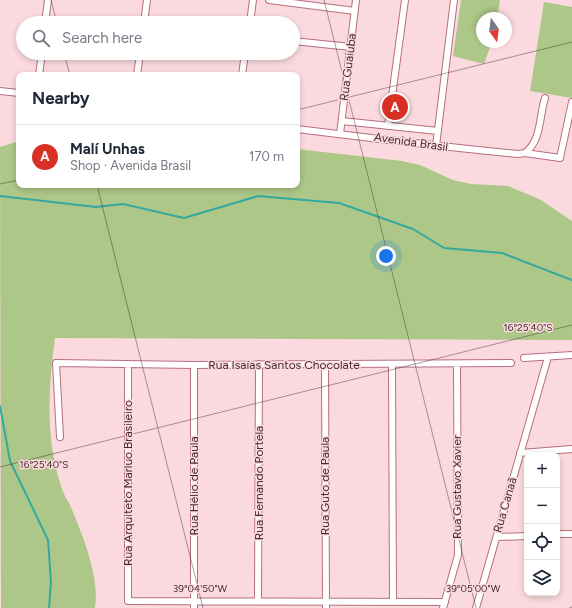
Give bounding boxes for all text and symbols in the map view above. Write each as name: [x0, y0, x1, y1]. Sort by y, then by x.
north arrow: [476, 12, 512, 48]
search box: [16, 16, 300, 60]
icon: search: [30, 27, 52, 49]
text: Search here: [62, 29, 142, 47]
street label: Rua Guaiuba: [337, 32, 359, 102]
text: Nearby: [32, 88, 90, 108]
pin: A: [382, 92, 408, 122]
street label: Avenida Brasil: [373, 130, 449, 154]
text: Malí Unhas: [70, 140, 145, 158]
text: A: [40, 149, 50, 164]
text: 170 m: [249, 149, 284, 164]
text: Shop · Avenida Brasil: [70, 158, 191, 173]
your location: [376, 246, 396, 266]
text: 16°25'40"S: [504, 321, 552, 334]
street label: Rua Isaías Santos Chocolate: [208, 358, 360, 372]
street label: Rua Arquiteto Marluo Brasileiro: [121, 400, 135, 566]
street label: Rua Fernando Portela: [252, 426, 266, 540]
street label: Rua Gustavo Xavier: [450, 435, 464, 539]
street label: Rua Hélio de Paula: [187, 436, 201, 536]
street label: Rua Guto de Paula: [318, 437, 332, 535]
map controls: [524, 452, 560, 596]
button: +: [524, 452, 560, 488]
text: 16°25'40"S: [20, 458, 68, 471]
street label: Rua Canaã: [490, 476, 520, 534]
button: −: [524, 488, 560, 524]
button: locate: [524, 524, 560, 560]
button: layers: [524, 560, 560, 596]
text: 39°04'50"W: [173, 582, 228, 595]
text: 39°05'00"W: [446, 582, 501, 595]

